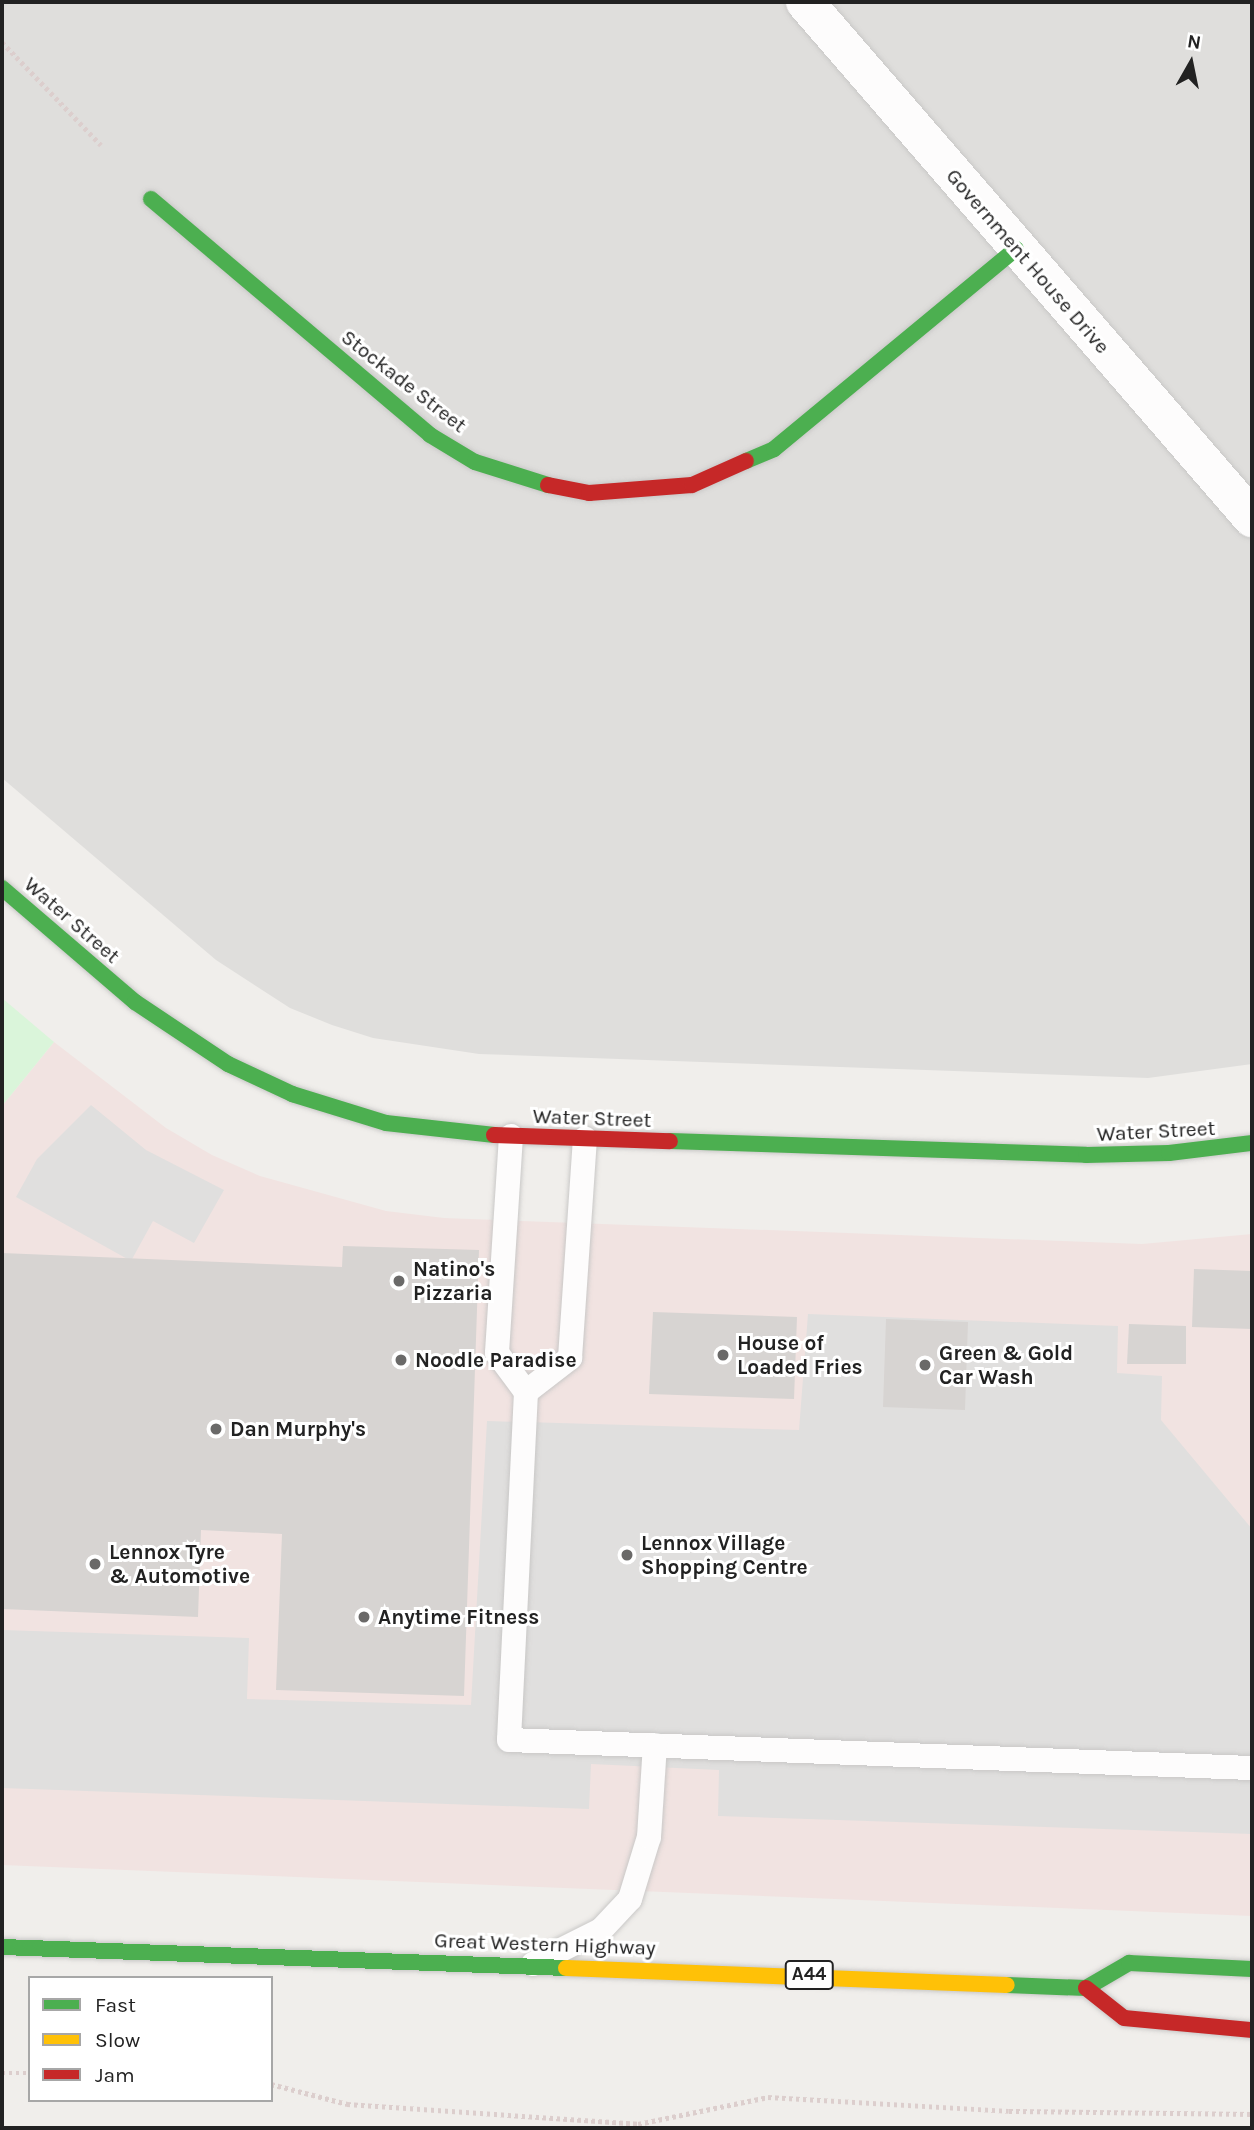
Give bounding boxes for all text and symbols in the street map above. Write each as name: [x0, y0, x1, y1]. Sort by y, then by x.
north arrow: [1156, 28, 1226, 98]
text: N: [1186, 30, 1203, 54]
street label: Government House Drive: [941, 163, 1115, 359]
street label: Stockade Street: [336, 324, 472, 438]
street label: Water Street: [19, 872, 125, 968]
street label: Water Street: [532, 1103, 652, 1133]
street label: Water Street: [1096, 1115, 1216, 1147]
place label: Natino's Pizzaria: [413, 1256, 495, 1306]
marker: Natino's Pizzaria: [391, 1273, 407, 1289]
place label: House of Loaded Fries: [737, 1330, 863, 1380]
place label: Green & Gold Car Wash: [939, 1340, 1073, 1390]
place label: Noodle Paradise: [415, 1347, 577, 1373]
marker: House of Loaded Fries: [715, 1347, 731, 1363]
marker: Noodle Paradise: [393, 1352, 409, 1368]
marker: Green & Gold Car Wash: [917, 1357, 933, 1373]
place label: Dan Murphy's: [230, 1416, 366, 1442]
marker: Dan Murphy's: [208, 1421, 224, 1437]
place label: Lennox Village Shopping Centre: [641, 1530, 808, 1580]
place label: Lennox Tyre & Automotive: [109, 1539, 250, 1589]
marker: Lennox Village Shopping Centre: [619, 1547, 635, 1563]
marker: Lennox Tyre & Automotive: [87, 1556, 103, 1572]
place label: Anytime Fitness: [378, 1604, 539, 1630]
marker: Anytime Fitness: [356, 1609, 372, 1625]
street label: Great Western Highway: [434, 1928, 656, 1960]
road number: A44: [784, 1960, 834, 1991]
legend: [28, 1976, 273, 2102]
text: Fast: [95, 1993, 136, 2017]
text: Slow: [95, 2028, 140, 2052]
text: Jam: [95, 2063, 135, 2087]

